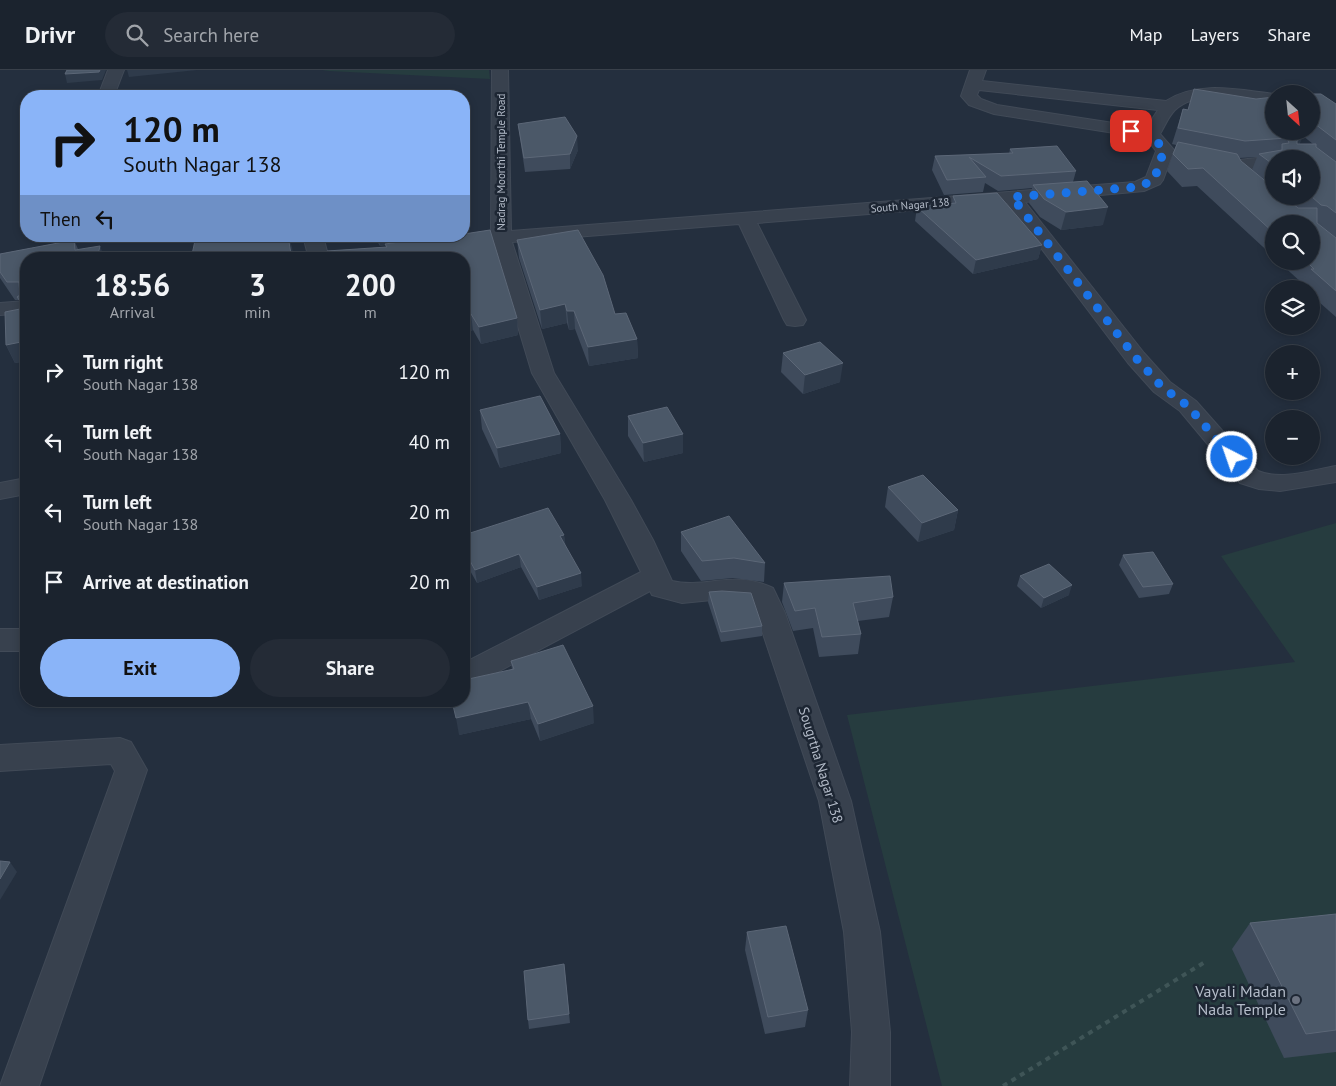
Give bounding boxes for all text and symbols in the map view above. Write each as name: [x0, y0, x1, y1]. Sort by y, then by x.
search box: [105, 12, 455, 57]
text: Drivr: [25, 19, 75, 50]
icon: search: [123, 21, 151, 49]
text: Search here: [163, 23, 259, 47]
text: Map: [1130, 23, 1162, 46]
text: Layers: [1190, 23, 1239, 46]
text: Share: [1267, 23, 1311, 46]
north arrow: [1265, 85, 1320, 140]
map controls: [1265, 85, 1320, 465]
street label: Nadrag Moorthi Temple Road: [494, 93, 508, 230]
text: 120 m: [123, 106, 220, 152]
icon: right: [40, 110, 105, 175]
pin: [1110, 110, 1152, 152]
icon: arrive: [1117, 117, 1145, 145]
text: South Nagar 138: [123, 150, 281, 178]
button: sound: [1265, 150, 1320, 205]
street label: South Nagar 138: [870, 195, 950, 215]
icon: left: [91, 205, 119, 233]
text: Then: [40, 207, 81, 231]
button: search: [1265, 215, 1320, 270]
text: 18:56: [94, 265, 170, 304]
text: 3: [249, 265, 266, 304]
text: 200: [345, 265, 396, 304]
button: layers: [1265, 280, 1320, 335]
text: Arrival: [110, 302, 155, 322]
text: min: [245, 302, 271, 322]
text: m: [364, 302, 377, 322]
button: +: [1265, 345, 1320, 400]
text: Turn right: [83, 350, 163, 374]
icon: right: [40, 358, 68, 386]
text: 120 m: [398, 360, 450, 384]
text: South Nagar 138: [83, 374, 198, 394]
button: −: [1265, 410, 1320, 465]
text: Turn left: [83, 420, 152, 444]
icon: left: [40, 428, 68, 456]
text: 40 m: [409, 430, 450, 454]
position arrow: [1205, 430, 1257, 482]
text: South Nagar 138: [83, 444, 198, 464]
text: Turn left: [83, 490, 152, 514]
icon: left: [40, 498, 68, 526]
text: 20 m: [409, 500, 450, 524]
text: South Nagar 138: [83, 514, 198, 534]
icon: arrive: [40, 568, 68, 596]
text: Arrive at destination: [83, 570, 249, 594]
text: 20 m: [409, 570, 450, 594]
button: Exit: [40, 639, 240, 697]
button: Share: [250, 639, 450, 697]
street label: Sougrtha Nagar 138: [795, 705, 847, 825]
place label: Vayali Madan Nada Temple: [1194, 981, 1286, 1019]
marker: Vayali Madan Nada Temple: [1290, 994, 1302, 1006]

